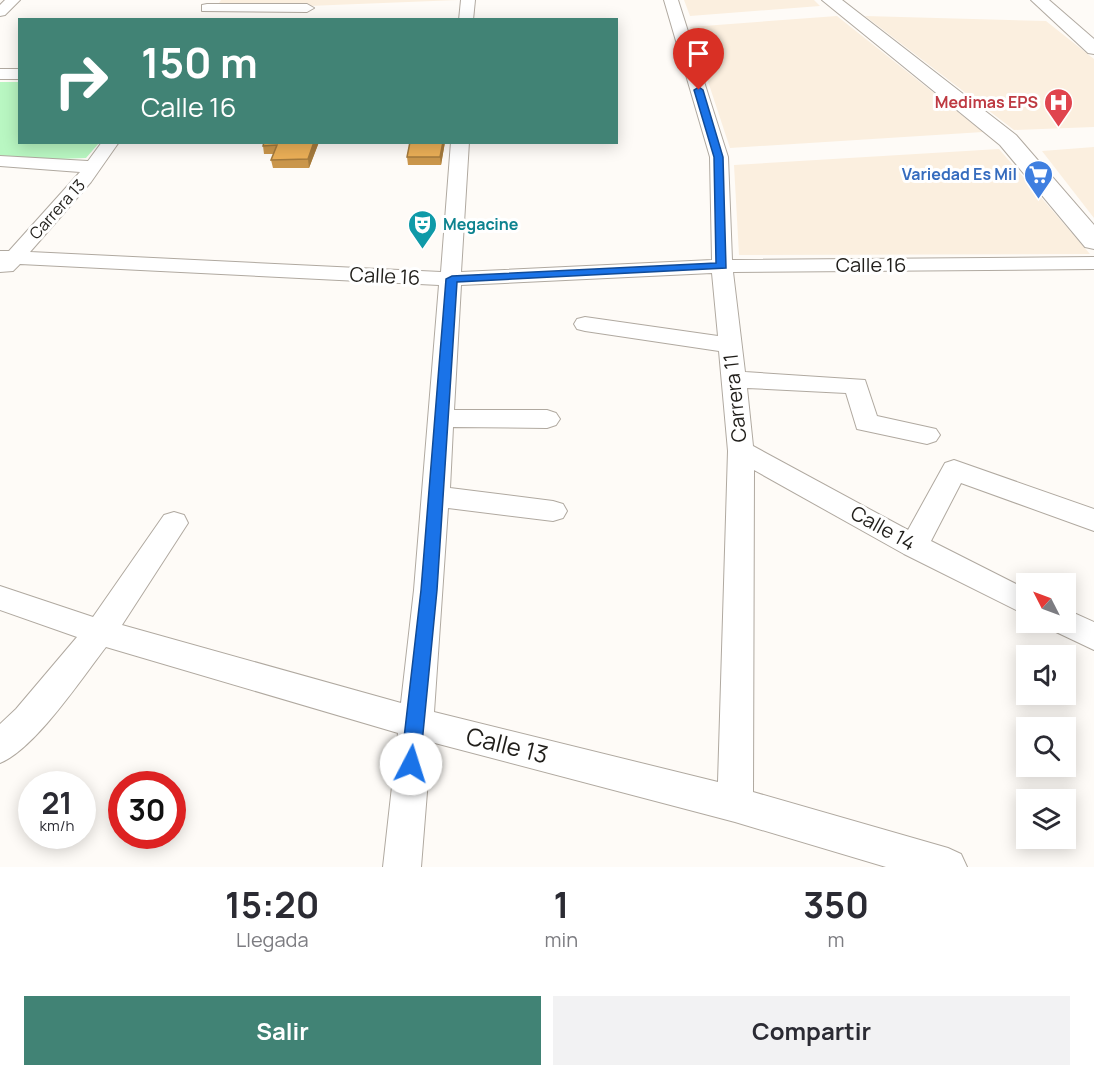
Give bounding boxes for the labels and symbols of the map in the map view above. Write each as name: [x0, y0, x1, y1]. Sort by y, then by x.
pin: [673, 28, 724, 90]
hospital icon: Medimas EPS: [1043, 86, 1075, 128]
place label: Medimas EPS: [935, 91, 1038, 113]
supermarket icon: Variedad Es Mil: [1022, 158, 1054, 200]
place label: Variedad Es Mil: [902, 163, 1017, 185]
street label: Carrera 13: [24, 174, 90, 244]
theatre icon: Megacine: [406, 208, 438, 250]
place label: Megacine: [443, 213, 519, 235]
street label: Calle 16: [836, 251, 906, 278]
street label: Calle 16: [349, 260, 421, 291]
street label: Carrera 11: [716, 352, 753, 444]
street label: Calle 14: [846, 499, 920, 556]
north arrow: [1016, 573, 1076, 633]
street label: Calle 13: [463, 718, 552, 771]
position arrow: [379, 732, 443, 796]
speed limit sign: 30: [108, 771, 186, 849]

